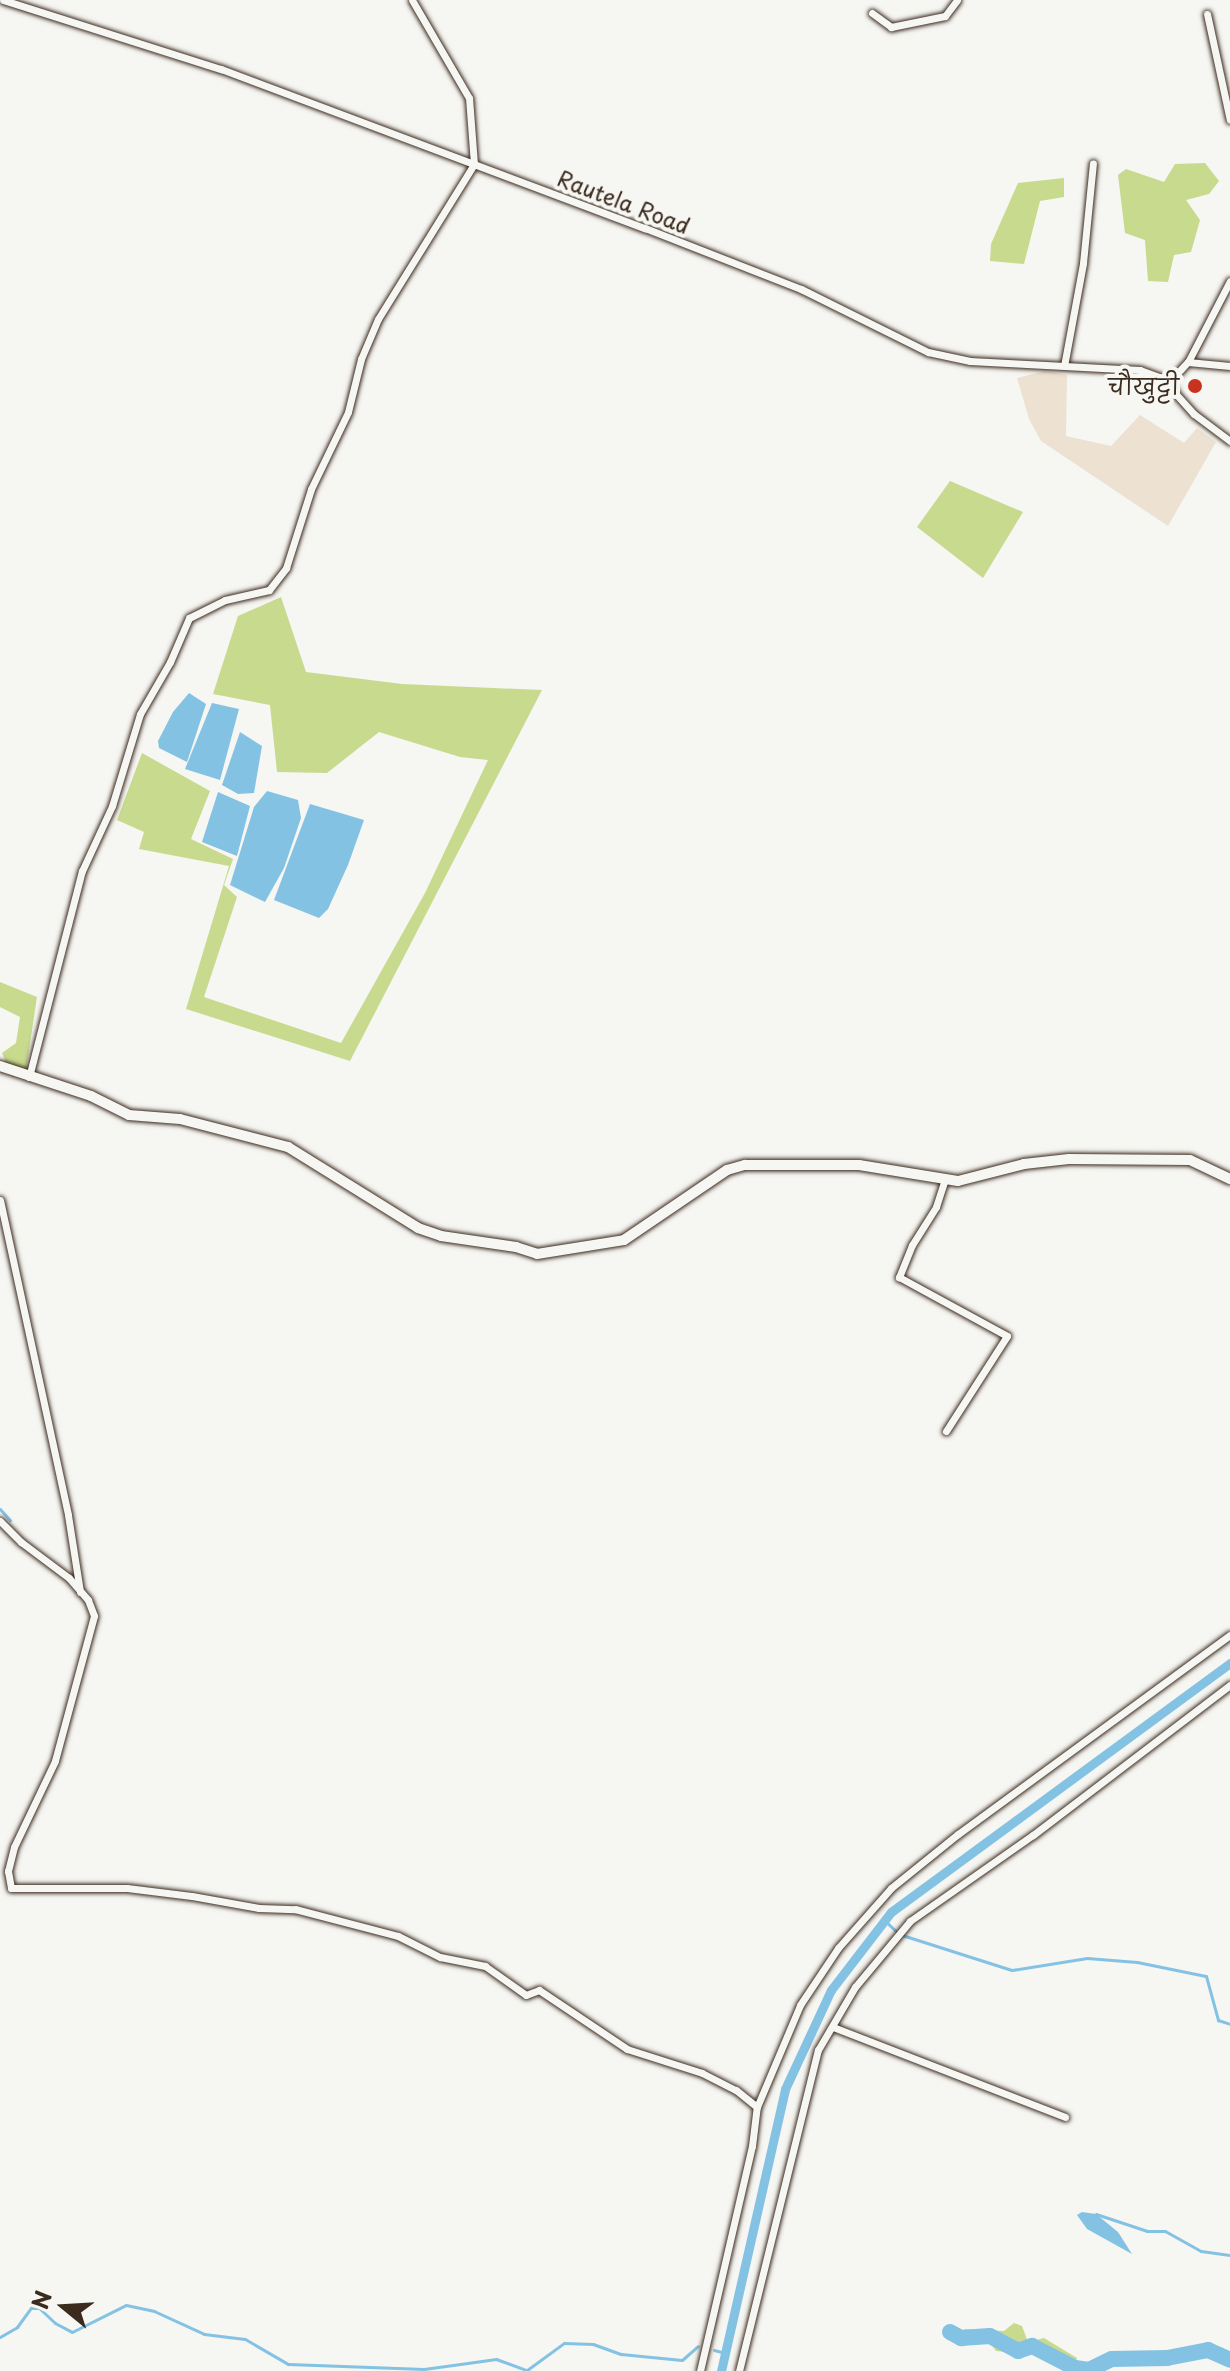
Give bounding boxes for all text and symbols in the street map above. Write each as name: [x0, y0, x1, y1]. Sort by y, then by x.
street label: Rautela Road: [554, 164, 694, 238]
place label: चौखुट्टी: [1108, 373, 1179, 399]
marker: चौखुट्टी: [1186, 377, 1204, 395]
north arrow: [24, 2267, 104, 2347]
text: N: [22, 2286, 59, 2313]

